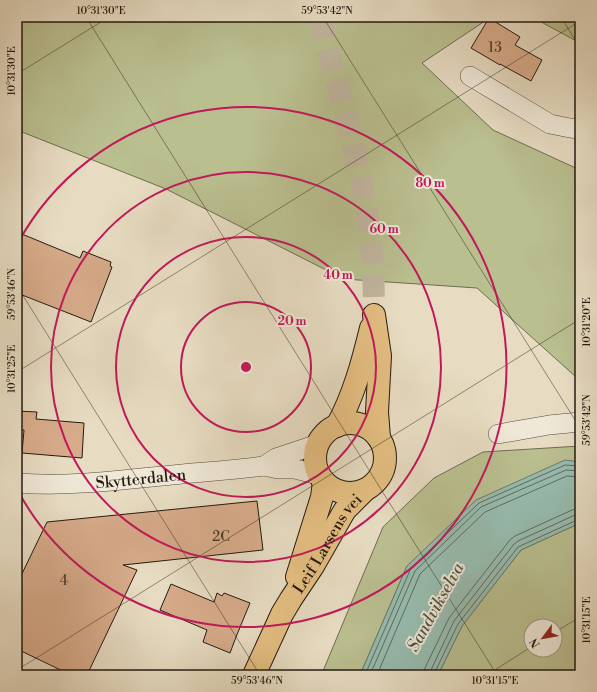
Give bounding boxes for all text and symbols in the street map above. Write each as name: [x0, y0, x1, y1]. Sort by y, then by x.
text: 10°31'30"E: [76, 5, 126, 17]
text: 59°53'42"N: [301, 5, 353, 17]
house number: 13: [488, 39, 502, 57]
text: 10°31'30"E: [6, 46, 18, 96]
text: 80 m: [415, 176, 445, 191]
text: 60 m: [369, 222, 399, 237]
text: 59°53'46"N: [6, 268, 18, 320]
text: 40 m: [323, 268, 353, 283]
text: 10°31'20"E: [581, 297, 593, 347]
text: 20 m: [277, 314, 307, 329]
text: 10°31'25"E: [6, 345, 18, 393]
centre of rings: [239, 360, 253, 374]
text: 59°53'42"N: [581, 394, 593, 446]
street label: Skytterdalen: [95, 465, 187, 493]
street label: Leif Larsens vei: [289, 490, 367, 598]
house number: 2C: [212, 528, 230, 546]
water label: Sandvikselva: [402, 559, 470, 656]
house number: 4: [60, 572, 68, 590]
text: 10°31'15"E: [581, 597, 593, 643]
north arrow: [523, 618, 563, 658]
text: N: [527, 635, 544, 650]
text: 59°53'46"N: [231, 675, 283, 687]
text: 10°31'15"E: [472, 675, 518, 687]

